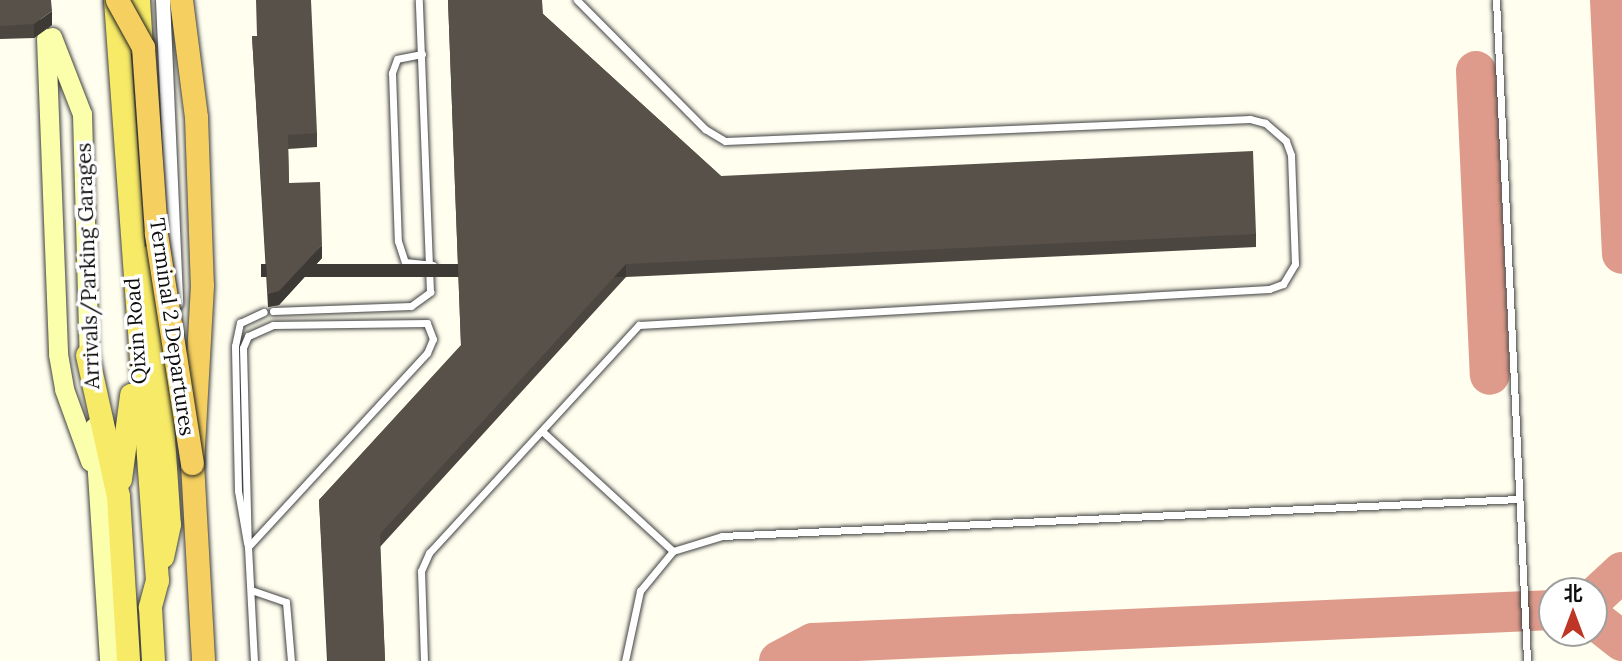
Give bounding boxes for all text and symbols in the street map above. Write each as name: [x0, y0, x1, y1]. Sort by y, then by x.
street label: Arrivals/Parking Garages: [71, 142, 105, 390]
street label: Terminal 2 Departures: [144, 217, 200, 437]
street label: Qixin Road: [120, 277, 152, 385]
north arrow: [1538, 577, 1608, 647]
text: 北: [1563, 581, 1583, 605]

